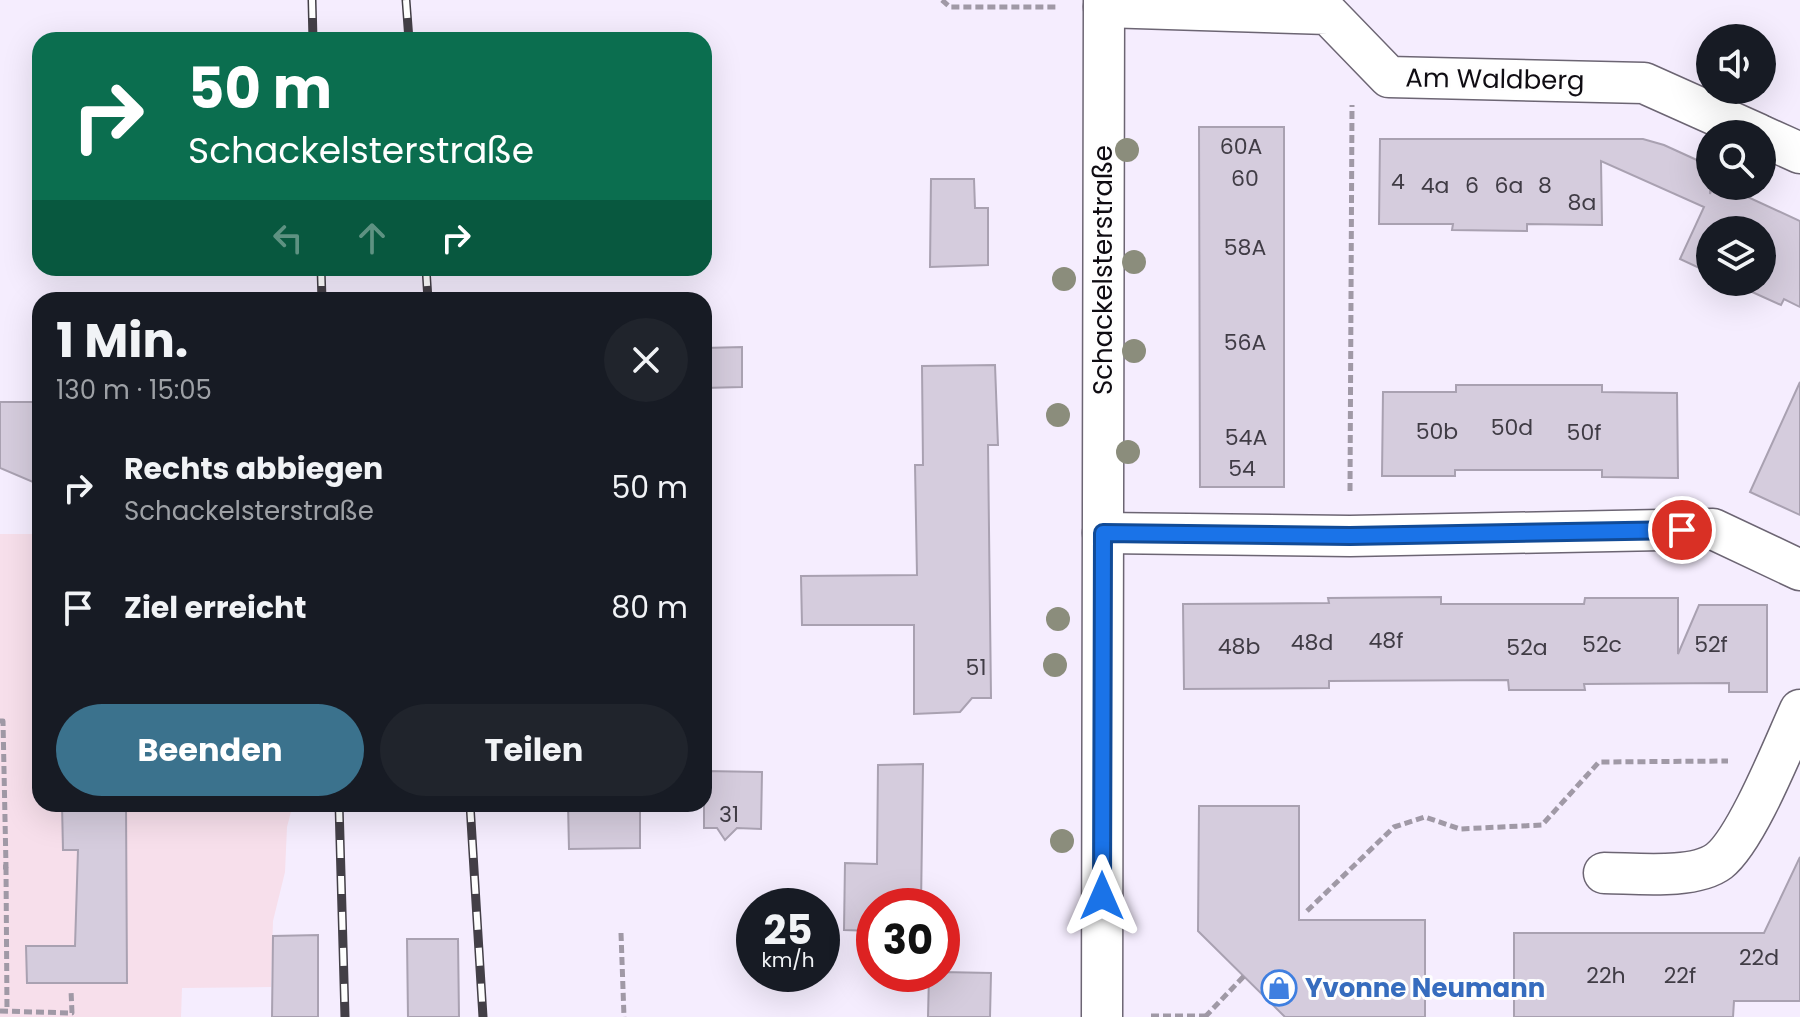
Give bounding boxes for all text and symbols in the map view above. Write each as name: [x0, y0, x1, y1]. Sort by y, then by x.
map controls: [1696, 24, 1776, 296]
button: sound: [1696, 24, 1776, 104]
text: 50 m: [188, 49, 332, 128]
street label: Am Waldberg: [1405, 59, 1585, 99]
icon: right: [56, 64, 160, 168]
button: search: [1696, 120, 1776, 200]
text: Schackelsterstraße: [188, 125, 534, 176]
house number: 60A: [1220, 131, 1262, 162]
street label: Schackelsterstraße: [1085, 145, 1121, 395]
house number: 60: [1231, 163, 1259, 194]
house number: 4: [1391, 166, 1405, 197]
house number: 4a: [1421, 170, 1449, 201]
house number: 6: [1465, 170, 1479, 201]
house number: 6a: [1495, 170, 1523, 201]
house number: 8: [1538, 170, 1552, 201]
house number: 8a: [1568, 187, 1596, 218]
icon: left: [266, 216, 310, 260]
icon: ahead: [350, 216, 394, 260]
icon: right: [434, 216, 478, 260]
button: layers: [1696, 216, 1776, 296]
house number: 58A: [1224, 232, 1266, 263]
text: 1 Min.: [56, 307, 188, 374]
button: close: [604, 318, 688, 402]
house number: 56A: [1224, 327, 1266, 358]
text: 130 m · 15:05: [56, 372, 212, 408]
house number: 50d: [1491, 412, 1533, 443]
house number: 50b: [1416, 416, 1458, 447]
house number: 50f: [1567, 417, 1601, 448]
house number: 54A: [1225, 422, 1267, 453]
text: Rechts abbiegen: [124, 447, 383, 490]
house number: 54: [1228, 453, 1256, 484]
icon: right: [56, 466, 100, 510]
text: 50 m: [611, 466, 688, 509]
text: Schackelsterstraße: [124, 493, 374, 529]
pin: [1648, 496, 1716, 564]
icon: arrive: [1660, 508, 1704, 552]
icon: arrive: [56, 586, 100, 630]
text: Ziel erreicht: [124, 586, 306, 629]
text: 80 m: [611, 586, 688, 629]
house number: 48f: [1369, 625, 1403, 656]
house number: 48d: [1291, 627, 1333, 658]
house number: 52c: [1582, 629, 1622, 660]
house number: 52f: [1694, 629, 1728, 660]
house number: 48b: [1218, 631, 1260, 662]
house number: 52a: [1506, 632, 1548, 663]
house number: 51: [966, 652, 986, 683]
button: Beenden: [56, 704, 364, 796]
button: Teilen: [380, 704, 688, 796]
house number: 31: [719, 799, 739, 830]
position arrow: [1060, 854, 1144, 938]
speed limit sign: 30: [856, 888, 960, 992]
text: 25: [764, 902, 812, 958]
house number: 22d: [1739, 942, 1779, 973]
text: km/h: [761, 946, 815, 974]
house number: 22h: [1586, 960, 1626, 991]
house number: 22f: [1664, 960, 1696, 991]
shop icon: Yvonne Neumann: [1260, 969, 1298, 1007]
place label: Yvonne Neumann: [1305, 970, 1545, 1006]

